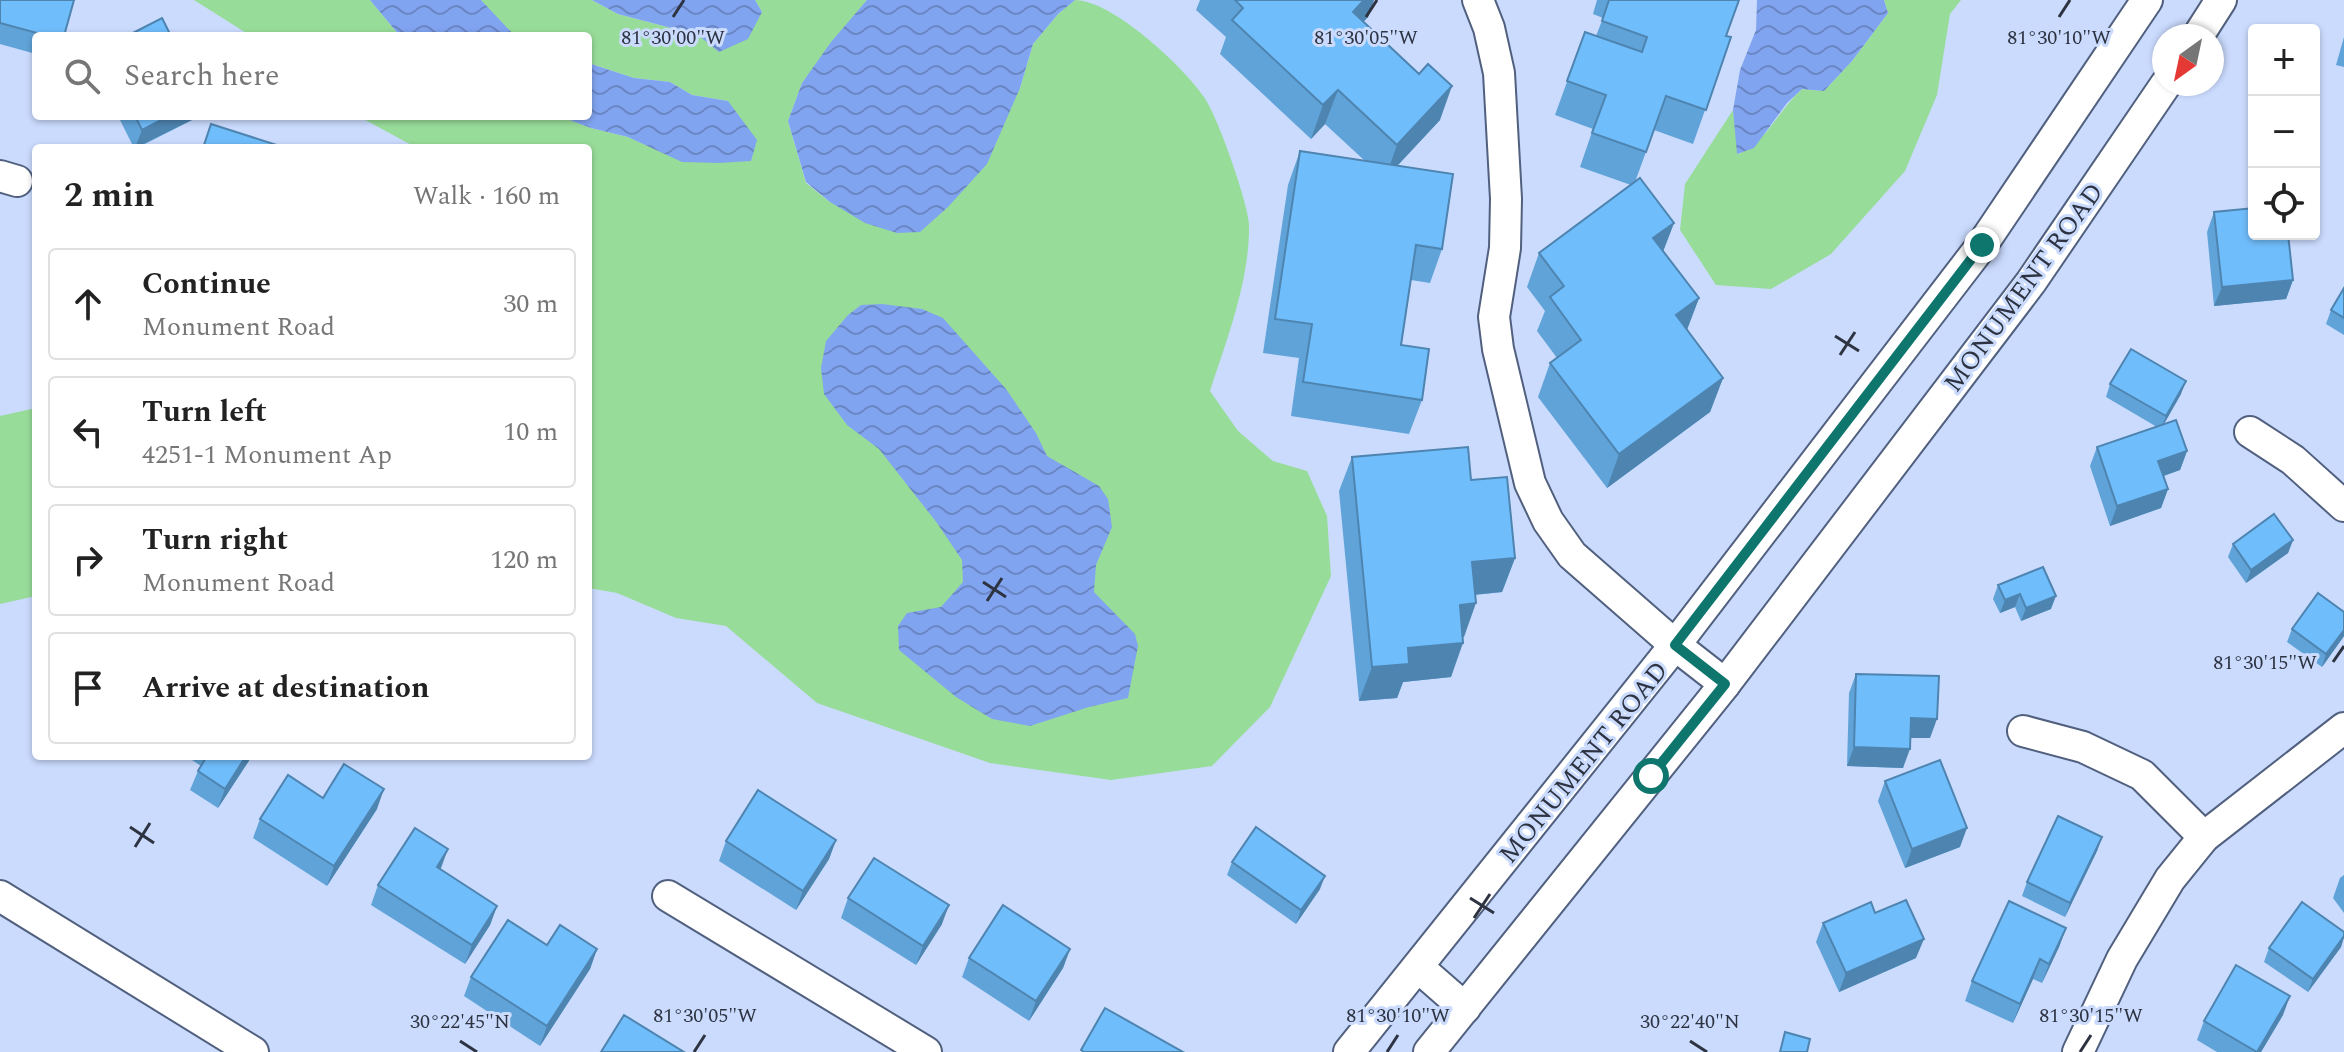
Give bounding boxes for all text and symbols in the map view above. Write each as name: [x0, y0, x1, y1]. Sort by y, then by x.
text: 81°30'00"W: [621, 23, 725, 53]
text: 81°30'05"W: [1314, 23, 1418, 53]
text: 81°30'10"W: [2007, 23, 2111, 53]
north arrow: [2152, 24, 2224, 96]
map controls: [2248, 24, 2320, 240]
button: +: [2248, 24, 2320, 96]
search box: [32, 32, 592, 120]
text: Search here: [124, 53, 280, 99]
icon: search: [60, 54, 104, 98]
button: −: [2248, 96, 2320, 168]
button: locate: [2248, 168, 2320, 240]
text: 2 min: [64, 170, 154, 222]
street label: MONUMENT ROAD: [1934, 174, 2114, 401]
text: Walk · 160 m: [413, 176, 560, 216]
route end: [1964, 227, 2000, 263]
text: Continue: [142, 261, 271, 307]
icon: ahead: [66, 282, 110, 326]
text: 30 m: [503, 284, 558, 324]
text: Monument Road: [142, 307, 335, 347]
text: Turn left: [142, 389, 267, 435]
icon: left: [66, 410, 110, 454]
text: 10 m: [503, 412, 558, 452]
text: 4251-1 Monument Ap: [142, 435, 392, 475]
text: Turn right: [142, 517, 288, 563]
icon: right: [66, 538, 110, 582]
text: 120 m: [490, 540, 558, 580]
text: Monument Road: [142, 563, 335, 603]
text: 81°30'15"W: [2213, 648, 2317, 678]
street label: MONUMENT ROAD: [1489, 653, 1678, 873]
text: Arrive at destination: [142, 665, 429, 711]
icon: arrive: [66, 666, 110, 710]
route start: [1633, 758, 1669, 794]
text: 81°30'05"W: [653, 1001, 757, 1031]
text: 81°30'10"W: [1346, 1001, 1450, 1031]
text: 81°30'15"W: [2039, 1001, 2143, 1031]
text: 30°22'45"N: [410, 1007, 510, 1037]
text: 30°22'40"N: [1640, 1007, 1740, 1037]

